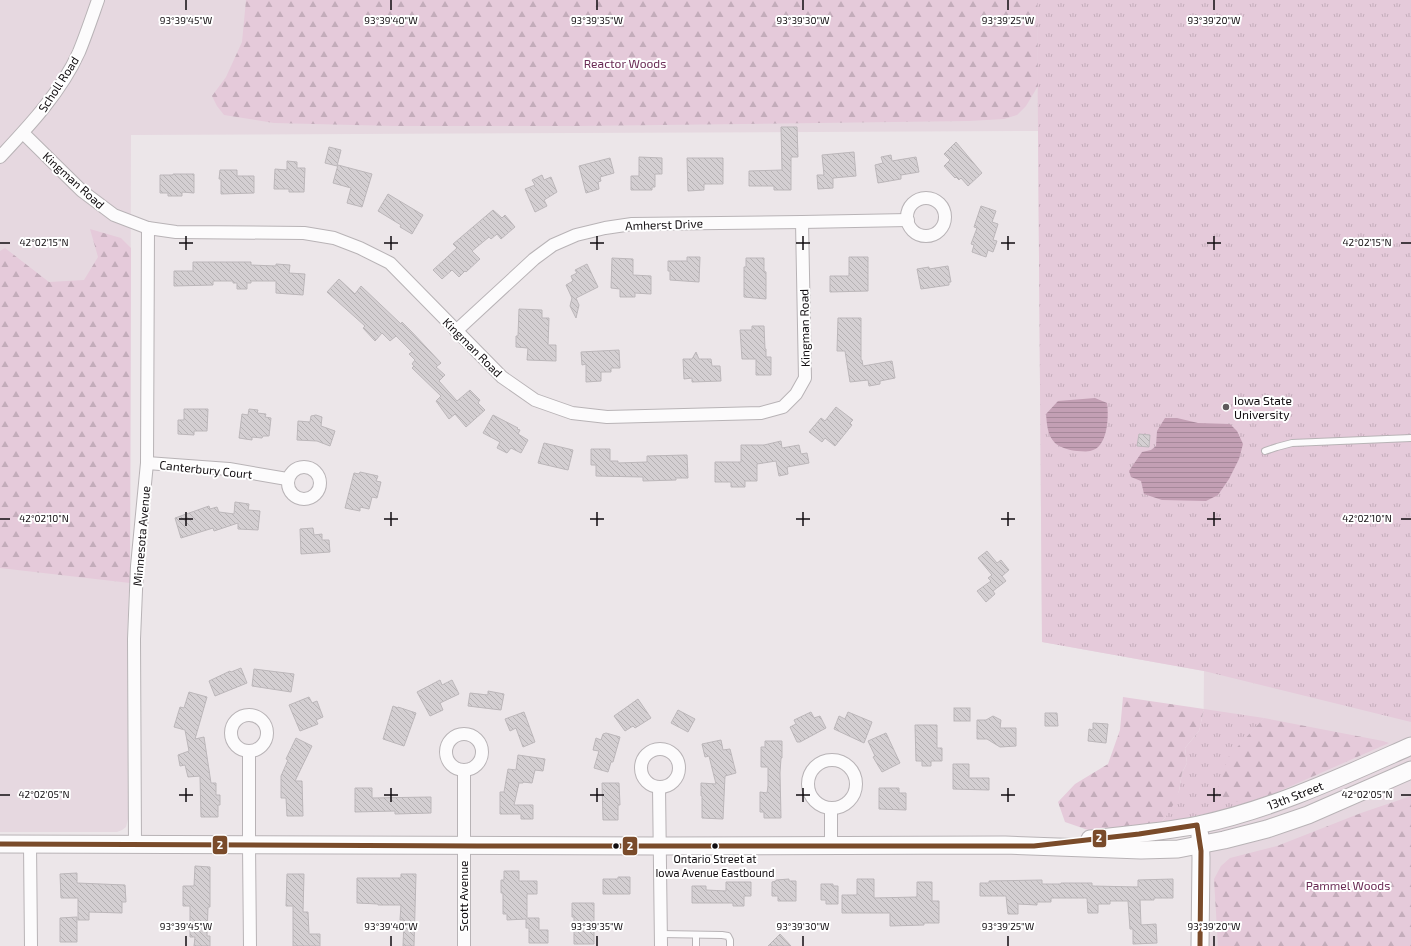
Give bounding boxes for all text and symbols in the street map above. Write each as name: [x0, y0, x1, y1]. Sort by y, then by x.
text: 93°39'45"W: [160, 14, 213, 26]
text: 93°39'40"W: [364, 14, 418, 26]
text: 93°39'35"W: [571, 14, 624, 26]
text: 93°39'30"W: [777, 14, 830, 26]
text: 93°39'25"W: [982, 14, 1035, 26]
text: 93°39'20"W: [1188, 14, 1241, 26]
street label: Scholl Road: [35, 54, 81, 114]
park label: Reactor Woods: [584, 56, 666, 70]
street label: Kingman Road: [40, 149, 108, 211]
street label: Amherst Drive: [625, 216, 703, 232]
text: 42°02'15"N: [19, 236, 69, 248]
text: 42°02'15"N: [1342, 236, 1392, 248]
street label: Kingman Road: [796, 289, 812, 367]
street label: Kingman Road: [440, 314, 506, 380]
place label: Iowa State University: [1234, 393, 1292, 421]
marker: Iowa State University: [1221, 402, 1231, 412]
street label: Canterbury Court: [159, 457, 254, 481]
street label: Minnesota Avenue: [130, 485, 152, 587]
text: 42°02'10"N: [19, 512, 69, 524]
text: 42°02'10"N: [1342, 512, 1392, 524]
street label: 13th Street: [1265, 778, 1325, 812]
text: 42°02'05"N: [18, 788, 70, 800]
text: 42°02'05"N: [1341, 788, 1393, 800]
line badge: 2: [1092, 829, 1107, 848]
text: 2: [1096, 831, 1102, 844]
line badge: 2: [212, 835, 228, 855]
line badge: 2: [622, 836, 638, 856]
text: 2: [217, 838, 223, 851]
text: 2: [627, 839, 633, 852]
unlabelled marker: [611, 841, 621, 851]
marker: Ontario Street at Iowa Avenue Eastbound: [710, 841, 720, 851]
place label: Ontario Street at Iowa Avenue Eastbound: [655, 852, 775, 879]
street label: Scott Avenue: [456, 860, 470, 932]
park label: Pammel Woods: [1306, 878, 1390, 892]
text: 93°39'45"W: [160, 920, 213, 932]
text: 93°39'40"W: [364, 920, 418, 932]
text: 93°39'35"W: [571, 920, 624, 932]
text: 93°39'30"W: [777, 920, 830, 932]
text: 93°39'25"W: [982, 920, 1035, 932]
text: 93°39'20"W: [1188, 920, 1241, 932]

